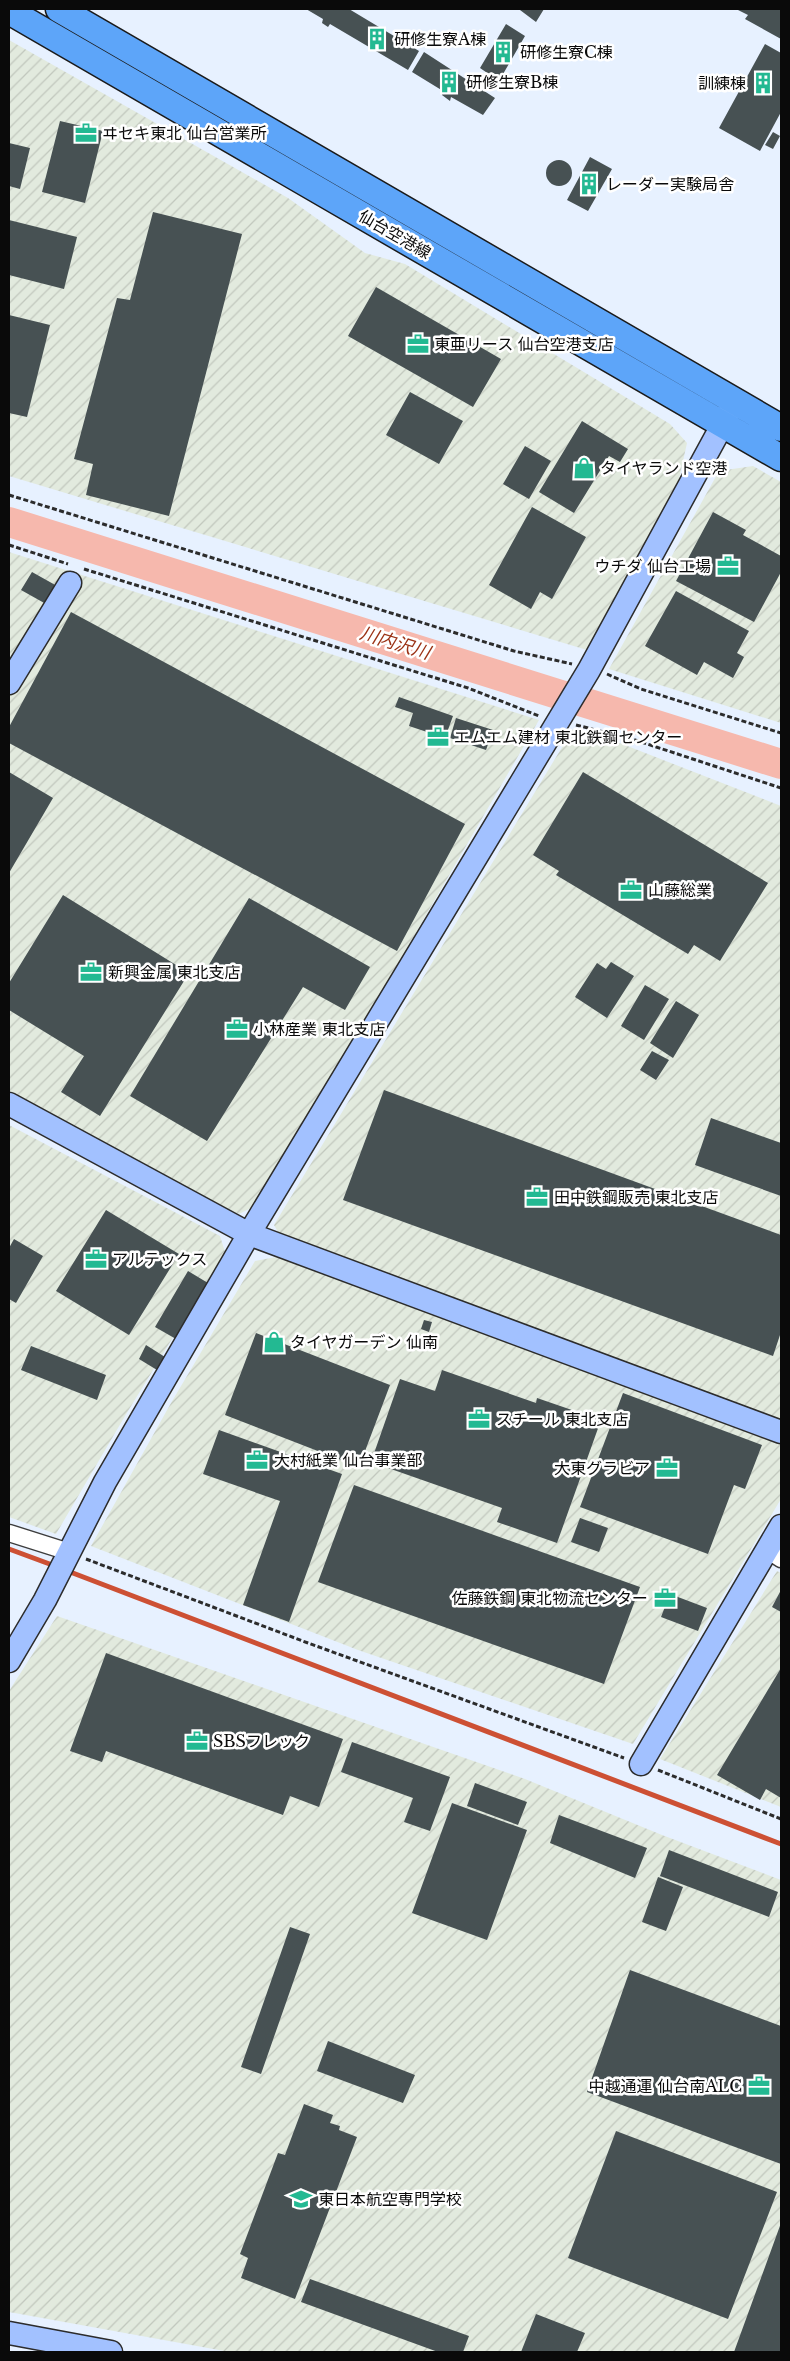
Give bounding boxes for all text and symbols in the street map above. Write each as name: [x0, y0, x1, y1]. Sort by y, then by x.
building icon: 研修生寮A棟: [364, 26, 390, 52]
place label: 研修生寮A棟: [394, 29, 486, 49]
building icon: 研修生寮C棟: [490, 39, 516, 65]
place label: 研修生寮C棟: [520, 42, 613, 62]
building icon: 研修生寮B棟: [436, 69, 462, 95]
building icon: 訓練棟: [750, 70, 776, 96]
place label: 研修生寮B棟: [466, 72, 558, 92]
place label: 訓練棟: [698, 73, 746, 93]
office icon: ヰセキ東北 仙台営業所: [73, 120, 99, 146]
place label: ヰセキ東北 仙台営業所: [102, 123, 267, 143]
building icon: レーダー実験局舎: [576, 171, 602, 197]
place label: レーダー実験局舎: [606, 174, 734, 194]
street label: 仙台空港線: [355, 205, 435, 263]
office icon: 東亜リース 仙台空港支店: [405, 331, 431, 357]
place label: 東亜リース 仙台空港支店: [434, 334, 614, 354]
shop icon: タイヤランド空港: [571, 455, 597, 481]
place label: タイヤランド空港: [600, 458, 728, 478]
office icon: ウチダ 仙台工場: [715, 553, 741, 579]
place label: ウチダ 仙台工場: [594, 556, 711, 576]
water label: 川内沢川: [357, 622, 435, 665]
office icon: エムエム建材 東北鉄鋼センター: [425, 724, 451, 750]
place label: エムエム建材 東北鉄鋼センター: [454, 727, 683, 747]
office icon: 山藤総業: [618, 877, 644, 903]
place label: 山藤総業: [648, 880, 712, 900]
office icon: 新興金属 東北支店: [78, 959, 104, 985]
place label: 新興金属 東北支店: [108, 962, 241, 982]
office icon: 小林産業 東北支店: [224, 1016, 250, 1042]
place label: 小林産業 東北支店: [253, 1019, 386, 1039]
office icon: 田中鉄鋼販売 東北支店: [524, 1184, 550, 1210]
place label: 田中鉄鋼販売 東北支店: [554, 1187, 719, 1207]
office icon: アルテックス: [83, 1246, 109, 1272]
place label: アルテックス: [112, 1249, 207, 1269]
shop icon: タイヤガーデン 仙南: [261, 1329, 287, 1355]
place label: タイヤガーデン 仙南: [290, 1332, 438, 1352]
office icon: スチール 東北支店: [466, 1406, 492, 1432]
place label: スチール 東北支店: [496, 1409, 629, 1429]
office icon: 大村紙業 仙台事業部: [244, 1447, 270, 1473]
place label: 大村紙業 仙台事業部: [274, 1450, 423, 1470]
office icon: 大東グラビア: [654, 1455, 680, 1481]
place label: 大東グラビア: [554, 1458, 650, 1478]
office icon: 佐藤鉄鋼 東北物流センター: [652, 1585, 678, 1611]
place label: 佐藤鉄鋼 東北物流センター: [451, 1588, 648, 1608]
office icon: SBSフレック: [184, 1728, 210, 1754]
place label: SBSフレック: [213, 1731, 310, 1751]
office icon: 中越通運 仙台南ALC: [746, 2073, 772, 2099]
place label: 中越通運 仙台南ALC: [589, 2076, 742, 2096]
school or university icon: 東日本航空専門学校: [288, 2186, 314, 2212]
place label: 東日本航空専門学校: [318, 2189, 462, 2209]

